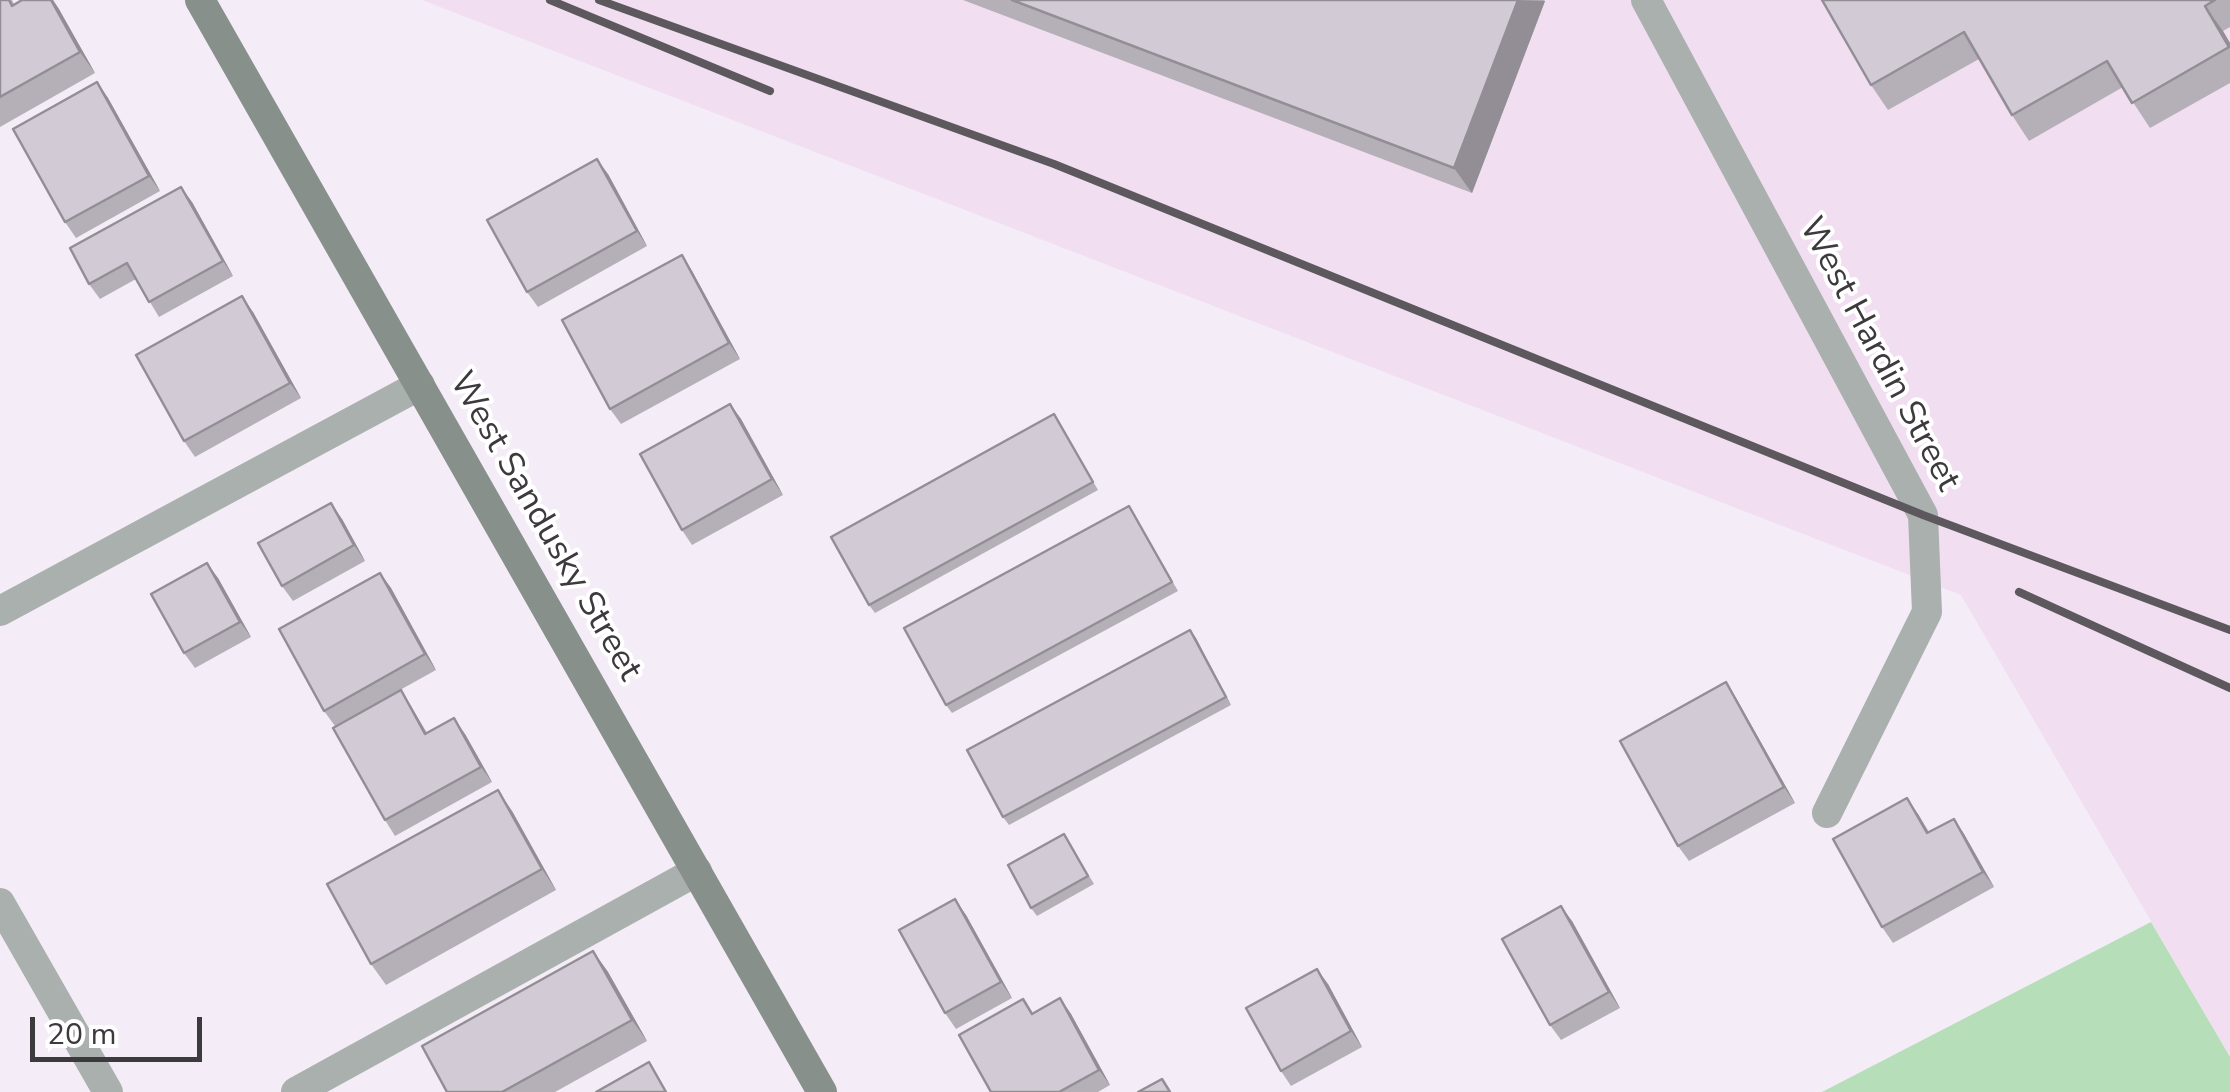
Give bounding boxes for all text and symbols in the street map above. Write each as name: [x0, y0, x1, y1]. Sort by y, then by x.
street label: West Hardin Street: [1788, 211, 1968, 499]
street label: West Sandusky Street: [439, 365, 649, 689]
scale bar: [35, 997, 208, 1059]
text: 20 m: [47, 1014, 116, 1055]

